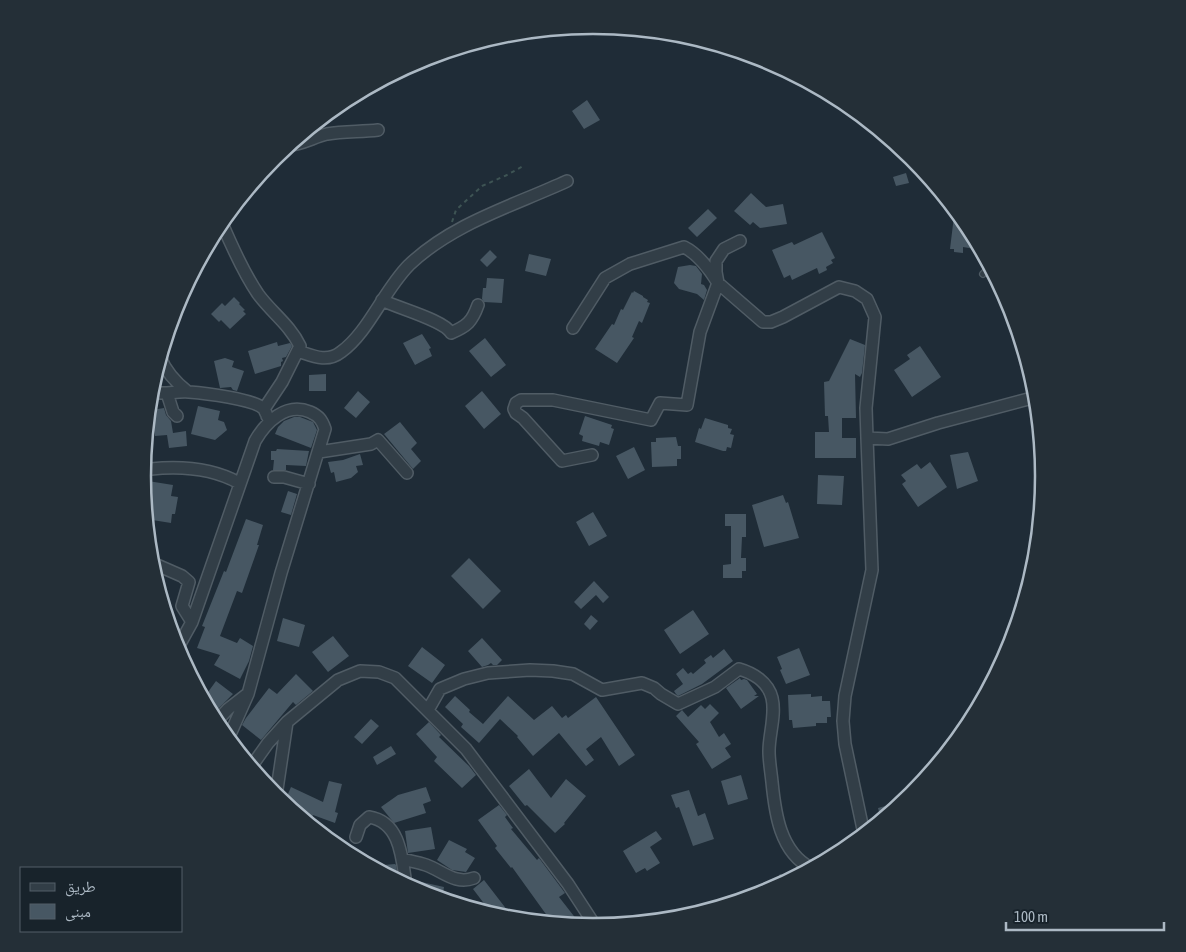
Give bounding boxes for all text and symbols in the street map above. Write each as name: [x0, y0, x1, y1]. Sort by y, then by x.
legend: [20, 867, 182, 932]
text: طريق: [65, 878, 96, 897]
scale bar: [1006, 900, 1164, 932]
text: مبنى: [65, 903, 91, 922]
text: 100 m: [1014, 908, 1048, 925]

